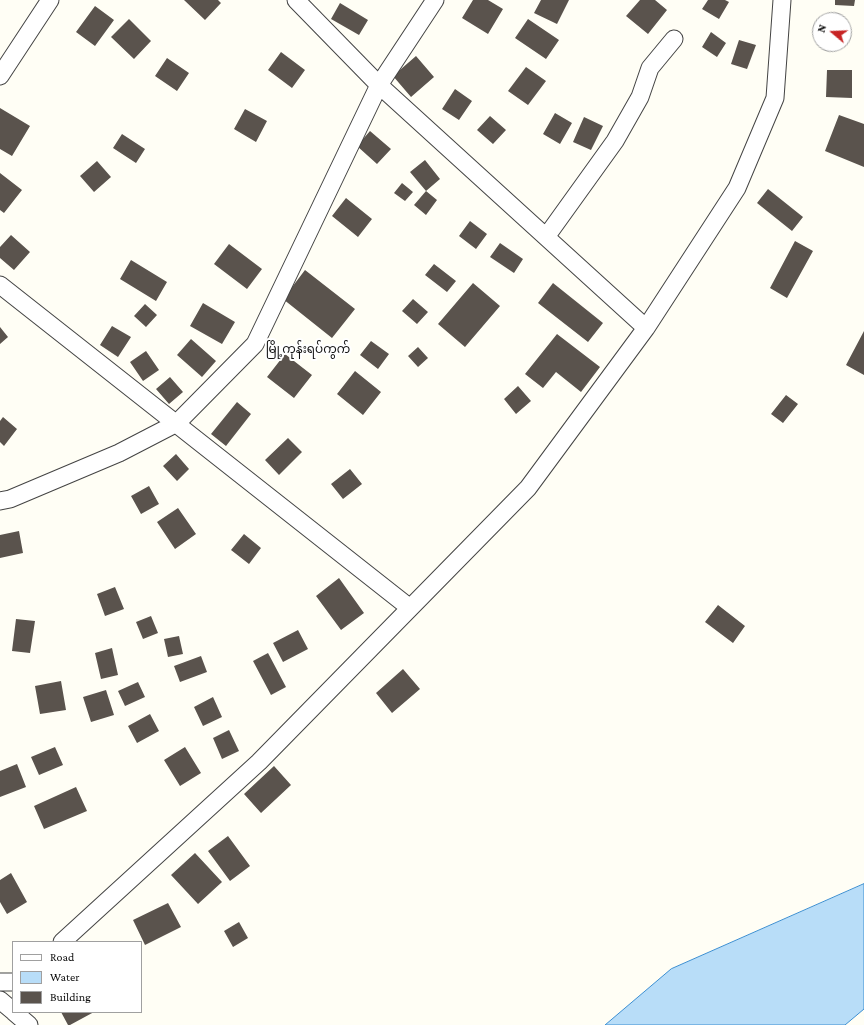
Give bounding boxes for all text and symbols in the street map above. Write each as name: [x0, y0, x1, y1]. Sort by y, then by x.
north arrow: [812, 12, 852, 52]
text: N: [815, 23, 828, 34]
district label: မြို့ကုန်းရပ်ကွက်: [266, 342, 350, 356]
legend: [12, 941, 142, 1013]
text: Road: [50, 950, 74, 964]
text: Water: [50, 970, 79, 984]
text: Building: [50, 990, 91, 1004]

